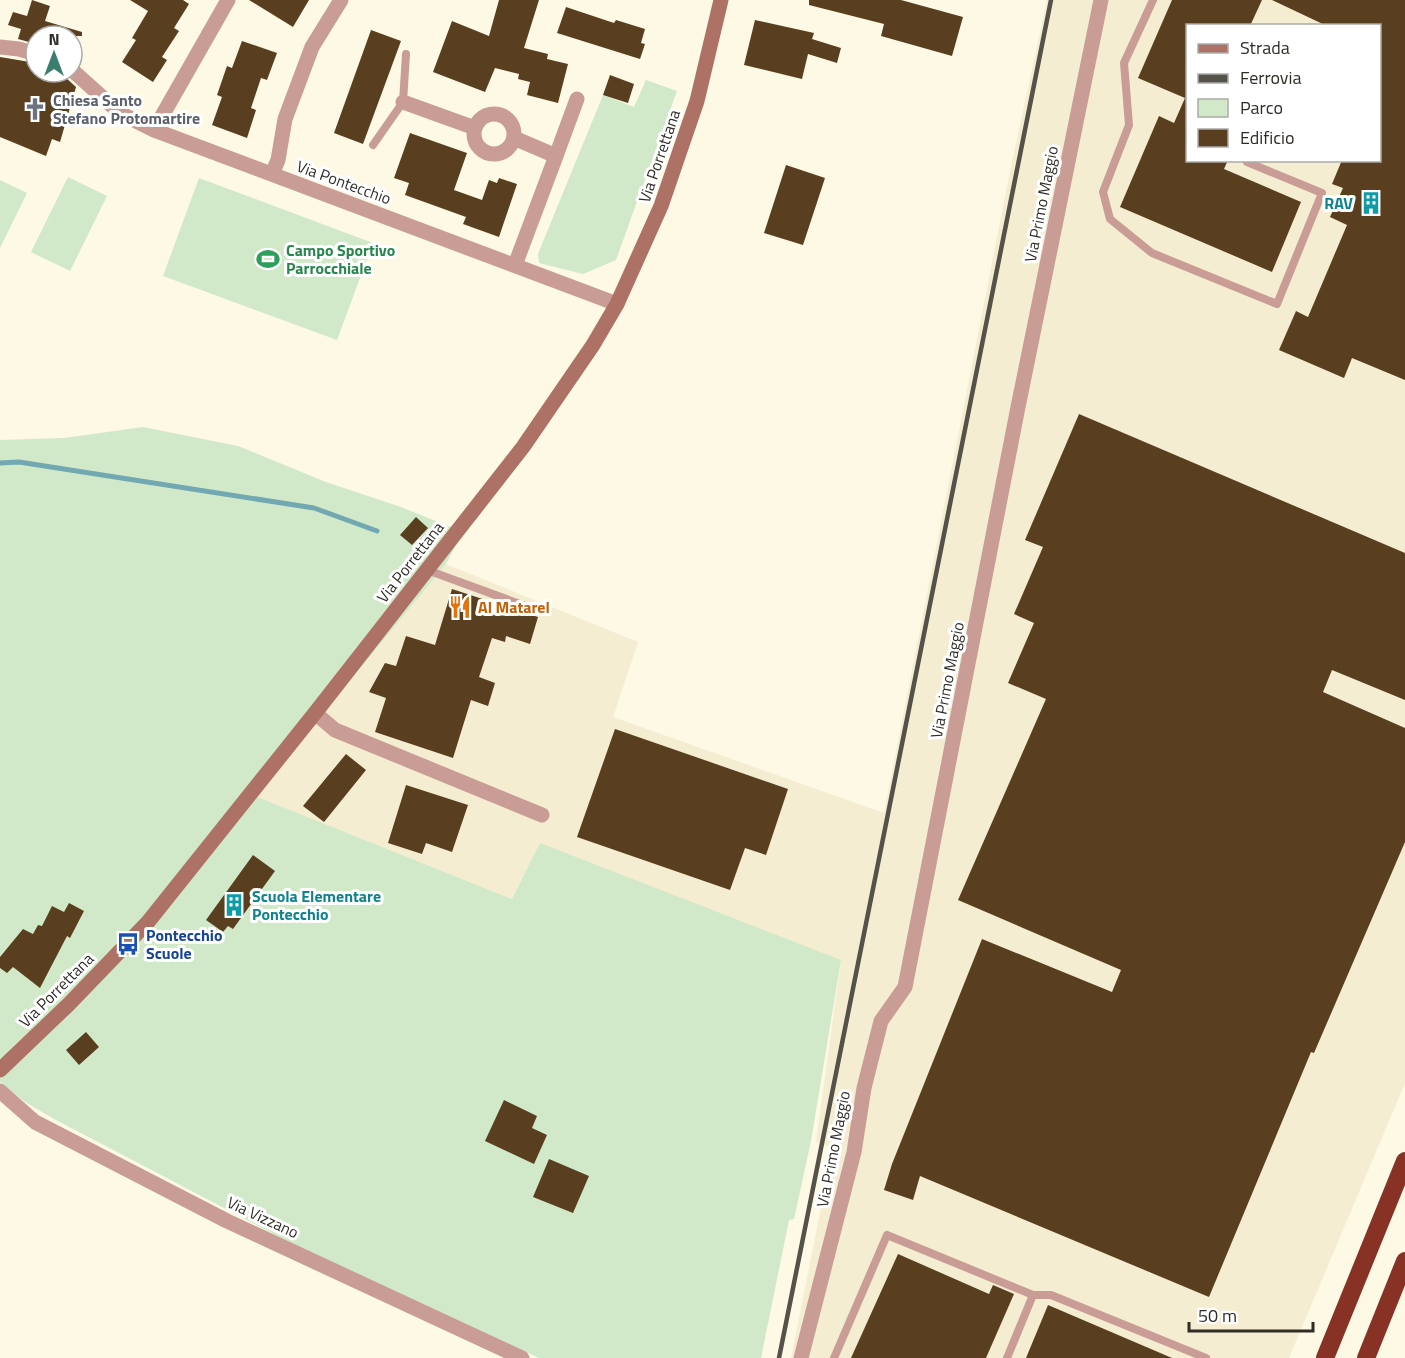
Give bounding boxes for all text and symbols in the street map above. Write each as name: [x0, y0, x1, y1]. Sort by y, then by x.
north arrow: [24, 24, 84, 84]
legend: [1186, 24, 1381, 162]
text: N: [48, 27, 60, 51]
text: Strada: [1240, 34, 1290, 61]
text: Ferrovia: [1240, 64, 1301, 91]
place label: Chiesa Santo Stefano Protomartire: [53, 88, 200, 130]
text: Parco: [1240, 94, 1283, 121]
church icon: Chiesa Santo Stefano Protomartire: [22, 96, 48, 122]
street label: Via Porrettana: [632, 106, 686, 206]
text: Edificio: [1240, 124, 1294, 151]
street label: Via Primo Maggio: [1018, 144, 1064, 264]
street label: Via Pontecchio: [293, 154, 395, 210]
building icon: RAV: [1358, 190, 1384, 216]
place label: RAV: [1324, 191, 1353, 215]
place label: Campo Sportivo Parrocchiale: [286, 238, 395, 280]
sports icon: Campo Sportivo Parrocchiale: [255, 246, 281, 272]
street label: Via Porrettana: [371, 516, 449, 608]
restaurant icon: Al Matarel: [447, 594, 473, 620]
place label: Al Matarel: [478, 595, 550, 619]
street label: Via Primo Maggio: [924, 620, 970, 740]
place label: Scuola Elementare Pontecchio: [252, 884, 381, 926]
building icon: Scuola Elementare Pontecchio: [221, 892, 247, 918]
place label: Pontecchio Scuole: [146, 923, 222, 965]
bus stop icon: Pontecchio Scuole: [115, 931, 141, 957]
street label: Via Porrettana: [13, 947, 99, 1033]
street label: Via Primo Maggio: [810, 1089, 856, 1209]
street label: Via Vizzano: [223, 1190, 303, 1244]
scale bar: [1189, 1295, 1314, 1333]
text: 50 m: [1198, 1302, 1237, 1329]

